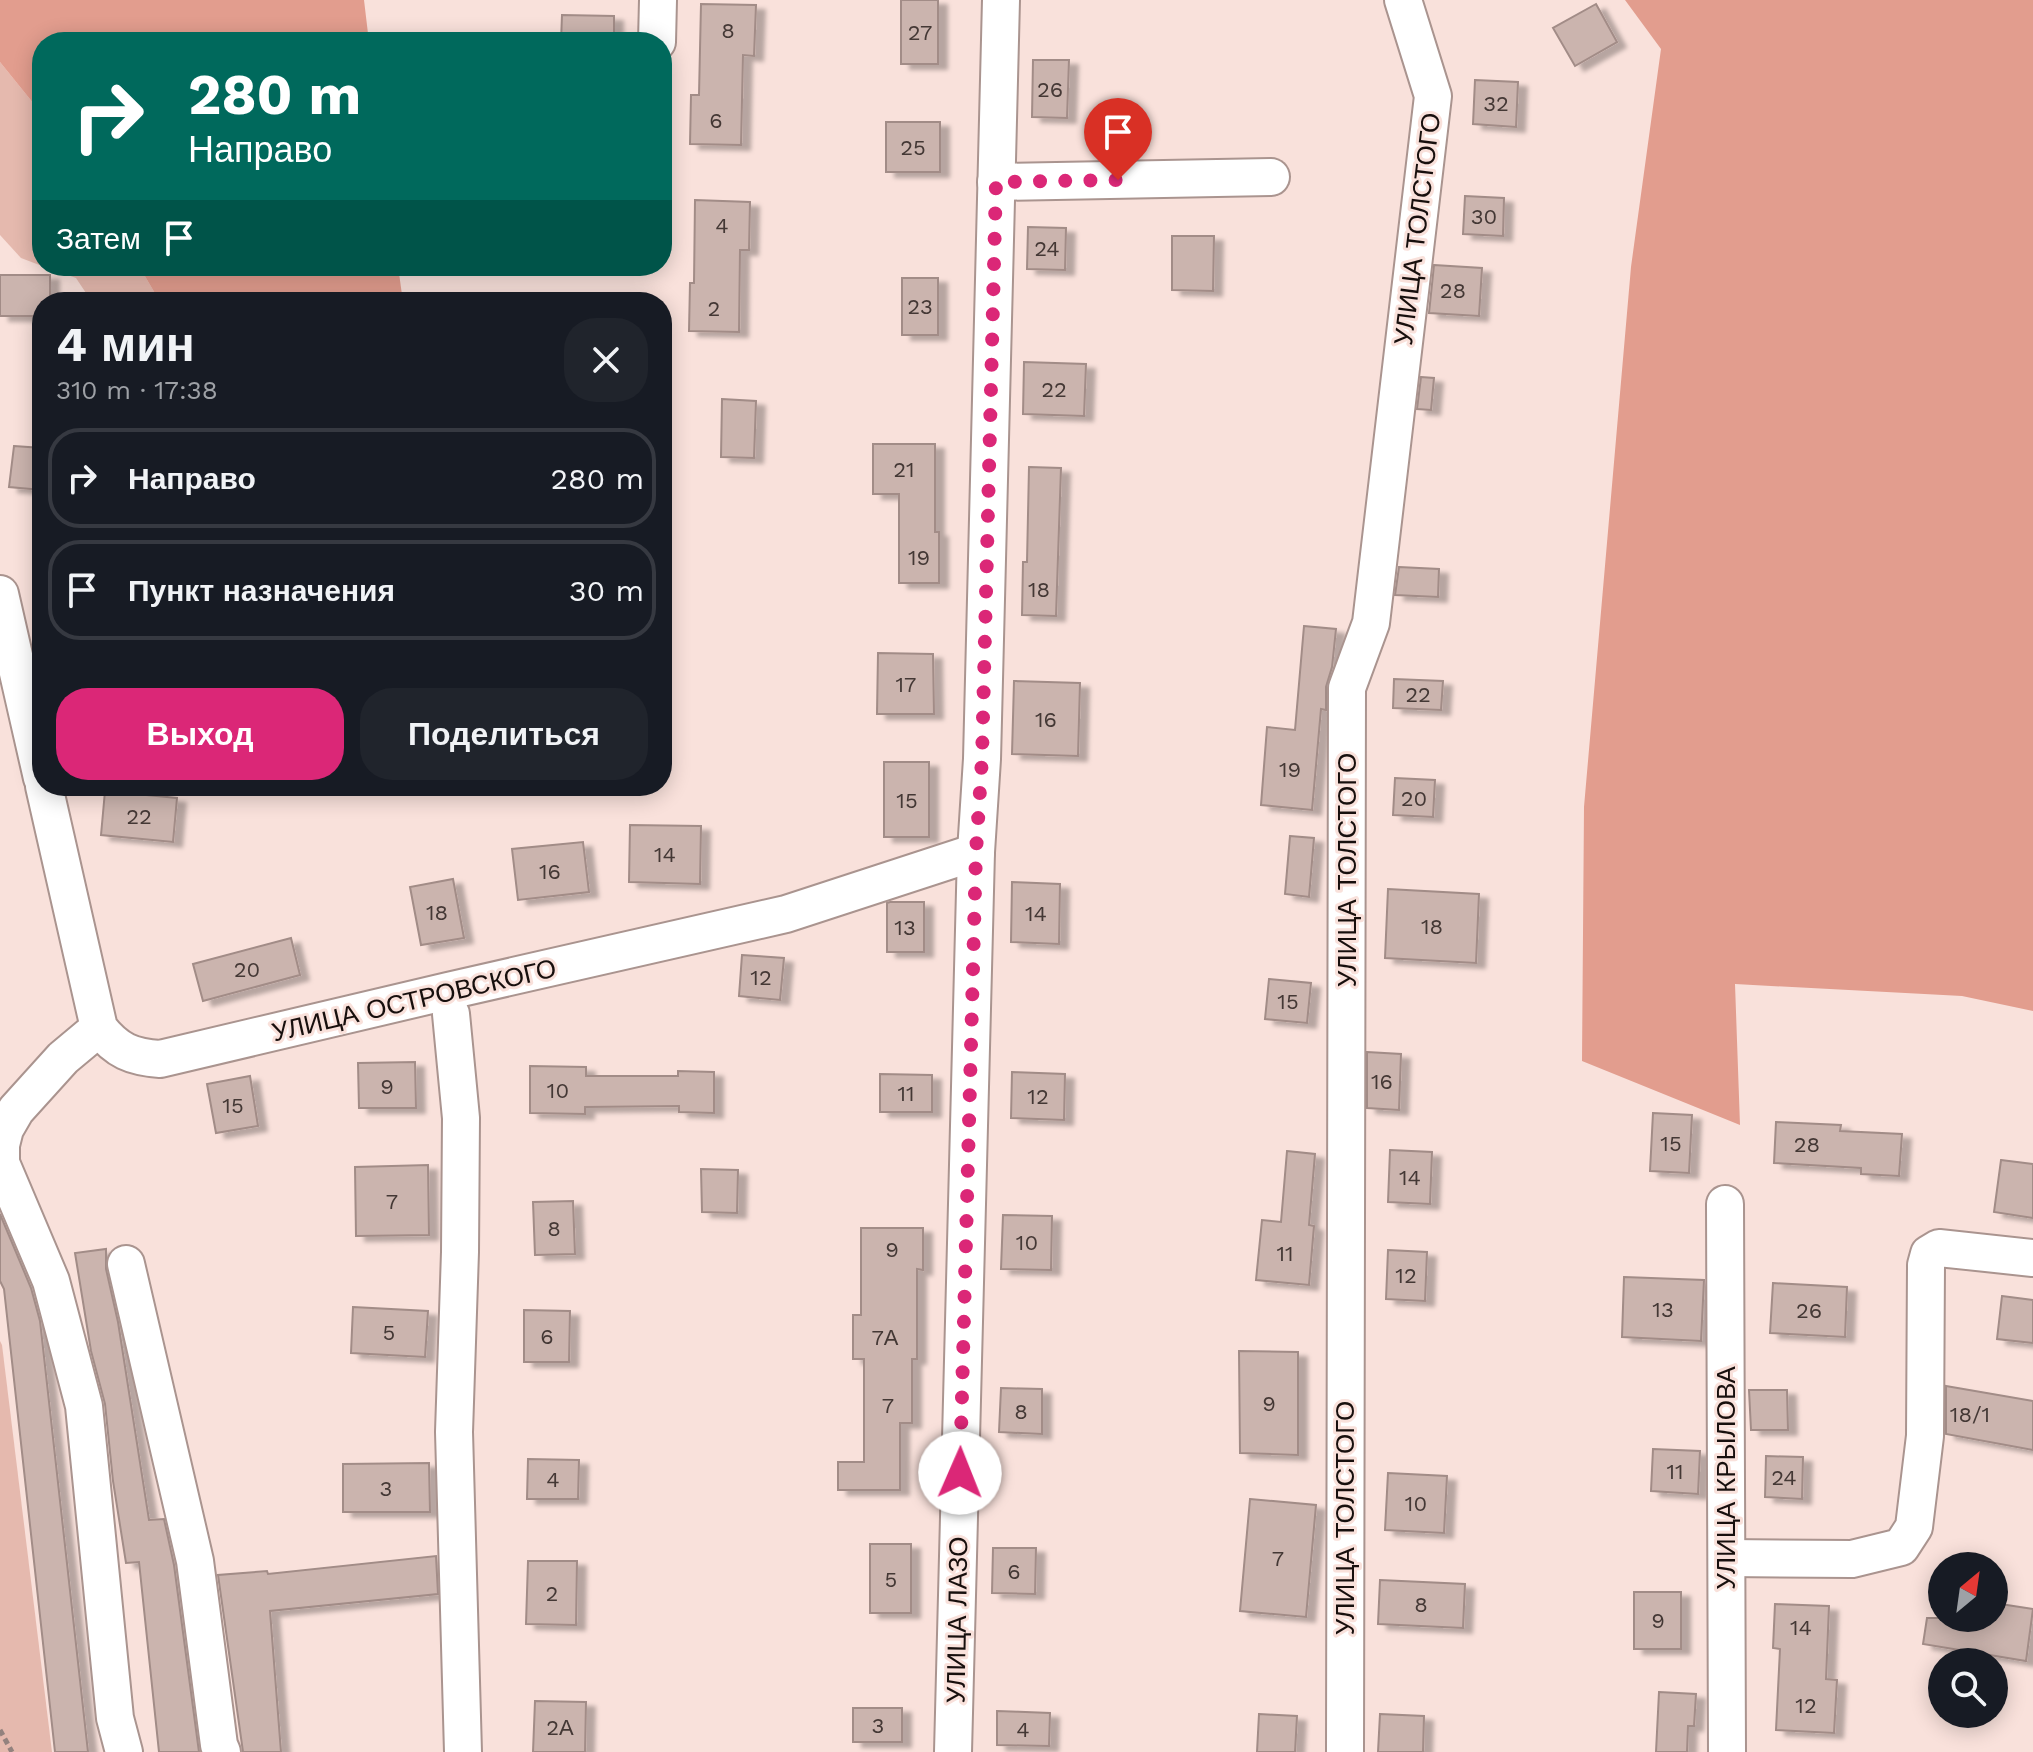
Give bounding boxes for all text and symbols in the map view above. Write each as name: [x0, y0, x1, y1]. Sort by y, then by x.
house number: 8: [721, 18, 735, 43]
house number: 27: [908, 20, 932, 45]
text: 280 m: [188, 62, 361, 128]
icon: right: [56, 64, 160, 168]
house number: 26: [1037, 77, 1063, 102]
house number: 32: [1483, 91, 1509, 116]
pin: [1084, 98, 1152, 180]
house number: 6: [709, 108, 723, 133]
icon: arrive: [1096, 110, 1140, 154]
street label: УЛИЦА ТОЛСТОГО: [1388, 111, 1446, 347]
text: Направо: [188, 129, 332, 171]
house number: 25: [900, 135, 926, 160]
house number: 30: [1471, 204, 1497, 229]
house number: 4: [715, 213, 729, 238]
icon: arrive: [157, 216, 201, 260]
text: Затем: [56, 221, 141, 256]
house number: 24: [1034, 236, 1060, 261]
house number: 28: [1440, 278, 1466, 303]
house number: 23: [907, 294, 933, 319]
house number: 2: [708, 296, 720, 321]
text: 4 мин: [56, 316, 195, 373]
button: close: [564, 318, 648, 402]
text: 310 m · 17:38: [56, 375, 218, 405]
house number: 22: [1041, 377, 1067, 402]
icon: right: [60, 456, 104, 500]
house number: 21: [893, 457, 915, 482]
text: Направо: [128, 461, 256, 496]
text: 280 m: [551, 461, 644, 496]
house number: 19: [908, 545, 930, 570]
icon: arrive: [60, 568, 104, 612]
text: Пункт назначения: [128, 573, 395, 608]
text: 30 m: [569, 573, 644, 608]
house number: 18: [1028, 577, 1050, 602]
house number: 17: [896, 672, 916, 697]
house number: 22: [1405, 682, 1431, 707]
button: Выход: [56, 688, 344, 780]
button: Поделиться: [360, 688, 648, 780]
house number: 16: [1035, 707, 1057, 732]
street label: УЛИЦА ТОЛСТОГО: [1332, 753, 1362, 987]
house number: 19: [1279, 757, 1301, 782]
house number: 20: [1401, 786, 1427, 811]
house number: 15: [896, 788, 918, 813]
house number: 22: [126, 804, 152, 829]
house number: 14: [654, 842, 676, 867]
house number: 16: [539, 859, 561, 884]
house number: 18: [426, 900, 448, 925]
house number: 14: [1025, 901, 1047, 926]
house number: 18: [1421, 914, 1443, 939]
house number: 13: [894, 915, 916, 940]
street label: УЛИЦА ОСТРОВСКОГО: [269, 953, 559, 1047]
house number: 20: [234, 957, 260, 982]
house number: 12: [750, 965, 772, 990]
house number: 15: [1277, 989, 1299, 1014]
house number: 16: [1371, 1069, 1393, 1094]
house number: 9: [380, 1074, 394, 1099]
house number: 10: [547, 1078, 569, 1103]
house number: 11: [897, 1081, 915, 1106]
house number: 12: [1027, 1084, 1049, 1109]
house number: 15: [222, 1093, 244, 1118]
house number: 15: [1660, 1131, 1682, 1156]
house number: 28: [1794, 1132, 1820, 1157]
house number: 14: [1399, 1165, 1421, 1190]
house number: 7: [386, 1189, 398, 1214]
house number: 8: [547, 1216, 561, 1241]
house number: 10: [1016, 1230, 1038, 1255]
house number: 9: [885, 1237, 899, 1262]
house number: 11: [1276, 1241, 1294, 1266]
house number: 12: [1395, 1263, 1417, 1288]
house number: 13: [1652, 1297, 1674, 1322]
house number: 26: [1796, 1298, 1822, 1323]
house number: 5: [383, 1320, 395, 1345]
house number: 6: [540, 1324, 554, 1349]
house number: 7А: [871, 1325, 899, 1350]
street label: УЛИЦА КРЫЛОВА: [1711, 1366, 1741, 1590]
house number: 9: [1262, 1391, 1276, 1416]
house number: 7: [882, 1393, 894, 1418]
house number: 8: [1014, 1399, 1028, 1424]
street label: УЛИЦА ТОЛСТОГО: [1330, 1401, 1360, 1635]
house number: 18/1: [1950, 1402, 1990, 1427]
position arrow: [918, 1431, 1002, 1515]
house number: 11: [1666, 1459, 1684, 1484]
house number: 24: [1771, 1465, 1797, 1490]
house number: 4: [546, 1467, 560, 1492]
house number: 3: [380, 1476, 392, 1501]
house number: 10: [1405, 1491, 1427, 1516]
street label: УЛИЦА ЛАЗО: [941, 1536, 973, 1704]
house number: 7: [1272, 1546, 1284, 1571]
north arrow: [1928, 1552, 2008, 1632]
map controls: [1928, 1552, 2008, 1728]
house number: 6: [1007, 1559, 1021, 1584]
house number: 5: [885, 1567, 897, 1592]
house number: 2: [546, 1581, 558, 1606]
house number: 8: [1414, 1592, 1428, 1617]
house number: 9: [1651, 1608, 1665, 1633]
house number: 14: [1790, 1615, 1812, 1640]
button: search: [1928, 1648, 2008, 1728]
house number: 12: [1795, 1693, 1817, 1718]
house number: 3: [872, 1713, 884, 1738]
house number: 2А: [546, 1715, 574, 1740]
house number: 4: [1016, 1717, 1030, 1742]

